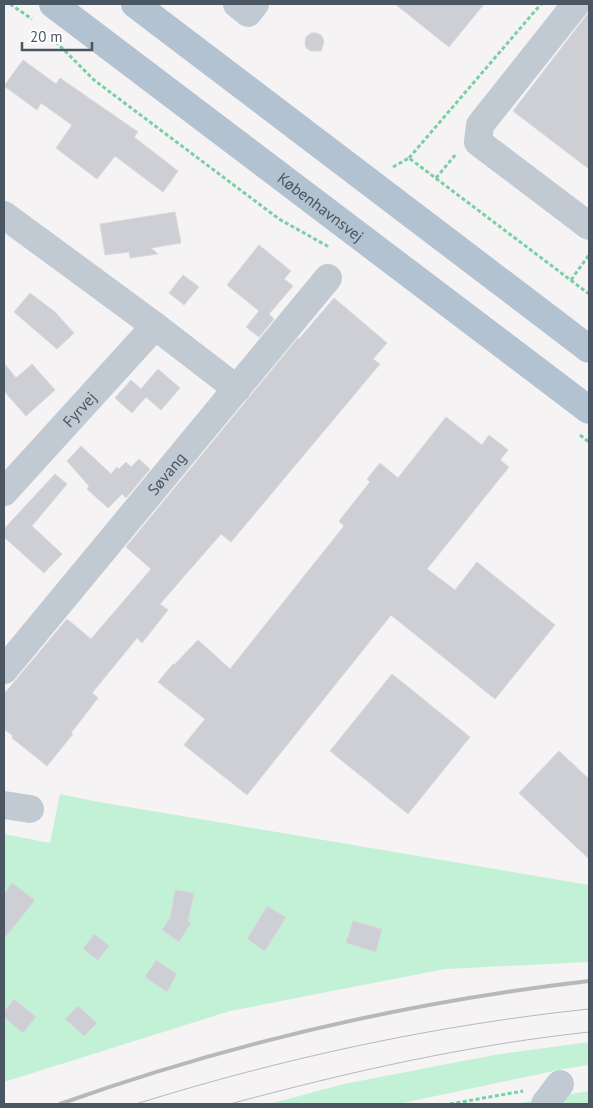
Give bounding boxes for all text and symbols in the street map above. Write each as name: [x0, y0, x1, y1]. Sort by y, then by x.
scale bar: [22, 20, 92, 52]
text: 20 m: [30, 27, 63, 46]
street label: Københavnsvej: [274, 168, 368, 246]
street label: Fyrvej: [58, 387, 101, 431]
street label: Søvang: [143, 448, 190, 499]

